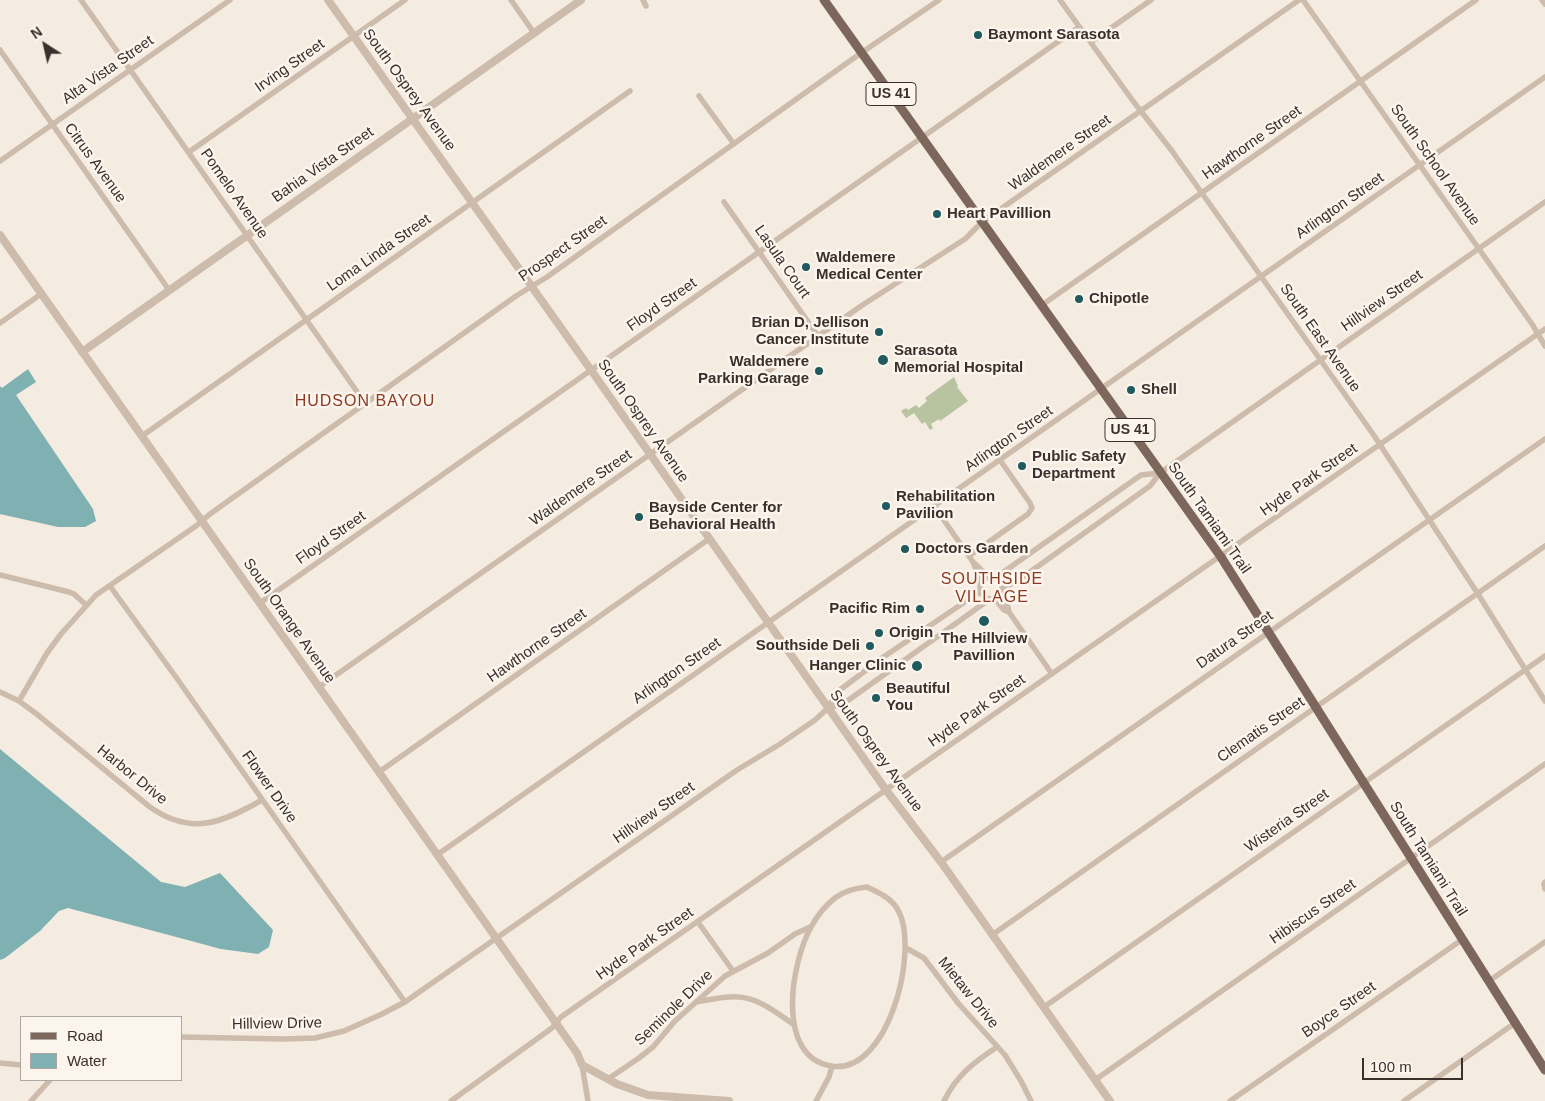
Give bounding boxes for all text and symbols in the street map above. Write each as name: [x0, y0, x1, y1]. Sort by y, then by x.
north arrow: [20, 20, 70, 70]
text: N: [28, 23, 45, 42]
street label: South Osprey Avenue: [359, 25, 459, 155]
place label: Baymont Sarasota: [988, 26, 1120, 44]
marker: Baymont Sarasota: [972, 29, 984, 41]
street label: Alta Vista Street: [59, 32, 157, 108]
street label: Irving Street: [252, 35, 328, 97]
road number: US 41: [866, 82, 916, 106]
street label: South School Avenue: [1386, 101, 1484, 229]
street label: Hawthorne Street: [1199, 102, 1305, 184]
street label: Waldemere Street: [1006, 111, 1114, 195]
street label: Citrus Avenue: [60, 120, 130, 206]
street label: Bahia Vista Street: [269, 123, 377, 207]
street label: Pomelo Avenue: [196, 146, 272, 242]
street label: Arlington Street: [1292, 169, 1388, 243]
place label: Heart Pavillion: [947, 205, 1051, 223]
marker: Heart Pavillion: [931, 208, 943, 220]
street label: Loma Linda Street: [324, 210, 434, 296]
street label: Prospect Street: [515, 212, 611, 286]
street label: Lasula Court: [750, 222, 814, 302]
place label: Waldemere Medical Center: [816, 249, 923, 284]
marker: Waldemere Medical Center: [800, 261, 812, 273]
street label: Hillview Street: [1338, 266, 1426, 336]
street label: Floyd Street: [624, 274, 700, 336]
street label: South East Avenue: [1276, 280, 1364, 396]
place label: Chipotle: [1089, 290, 1149, 308]
marker: Chipotle: [1073, 293, 1085, 305]
place label: Brian D, Jellison Cancer Institute: [751, 314, 869, 349]
marker: Brian D, Jellison Cancer Institute: [873, 326, 885, 338]
place label: Sarasota Memorial Hospital: [894, 342, 1023, 377]
place label: Waldemere Parking Garage: [698, 353, 809, 388]
marker: Sarasota Memorial Hospital: [876, 353, 890, 367]
street label: South Osprey Avenue: [594, 356, 692, 486]
marker: Waldemere Parking Garage: [813, 365, 825, 377]
place label: Shell: [1141, 381, 1177, 399]
marker: Shell: [1125, 384, 1137, 396]
district label: HUDSON BAYOU: [293, 392, 437, 412]
street label: Arlington Street: [961, 402, 1057, 476]
road number: US 41: [1105, 418, 1155, 442]
street label: Hyde Park Street: [1257, 440, 1361, 520]
street label: Waldemere Street: [527, 446, 635, 530]
place label: Public Safety Department: [1032, 448, 1126, 483]
street label: South Tamiami Trail: [1164, 459, 1254, 577]
marker: Public Safety Department: [1016, 460, 1028, 472]
place label: Rehabilitation Pavilion: [896, 488, 995, 523]
place label: Bayside Center for Behavioral Health: [649, 499, 782, 534]
marker: Rehabilitation Pavilion: [880, 500, 892, 512]
street label: Floyd Street: [293, 507, 369, 569]
marker: Bayside Center for Behavioral Health: [633, 511, 645, 523]
place label: Doctors Garden: [915, 540, 1028, 558]
marker: Doctors Garden: [899, 543, 911, 555]
street label: South Orange Avenue: [239, 555, 339, 687]
district label: SOUTHSIDE VILLAGE: [940, 570, 1044, 608]
place label: Pacific Rim: [829, 600, 910, 618]
marker: Pacific Rim: [914, 603, 926, 615]
street label: Hawthorne Street: [484, 605, 590, 687]
street label: Datura Street: [1193, 607, 1277, 673]
marker: The Hillview Pavillion: [977, 614, 991, 628]
place label: Origin: [889, 624, 933, 642]
marker: Origin: [873, 627, 885, 639]
place label: The Hillview Pavillion: [941, 630, 1027, 665]
street label: Arlington Street: [629, 634, 725, 708]
place label: Southside Deli: [756, 637, 860, 655]
marker: Southside Deli: [864, 640, 876, 652]
place label: Hanger Clinic: [809, 657, 906, 675]
marker: Hanger Clinic: [910, 659, 924, 673]
street label: Hyde Park Street: [925, 671, 1029, 751]
place label: Beautiful You: [886, 680, 950, 715]
street label: South Osprey Avenue: [826, 686, 926, 816]
marker: Beautiful You: [870, 692, 882, 704]
street label: Clematis Street: [1214, 693, 1308, 767]
street label: Harbor Drive: [93, 741, 171, 809]
street label: Flower Drive: [237, 747, 301, 827]
street label: Hillview Street: [610, 778, 698, 848]
street label: Wisteria Street: [1242, 785, 1332, 857]
street label: South Tamiami Trail: [1385, 798, 1471, 920]
street label: Hibiscus Street: [1267, 876, 1359, 948]
street label: Hyde Park Street: [593, 904, 697, 984]
street label: Mietaw Drive: [934, 954, 1002, 1032]
street label: Seminole Drive: [631, 966, 717, 1050]
street label: Boyce Street: [1299, 978, 1379, 1042]
street label: Hillview Drive: [232, 1014, 322, 1034]
legend: [20, 1016, 182, 1081]
text: Road: [67, 1027, 103, 1044]
scale bar: [1365, 1048, 1466, 1080]
text: Water: [67, 1052, 106, 1069]
text: 100 m: [1370, 1058, 1412, 1075]

